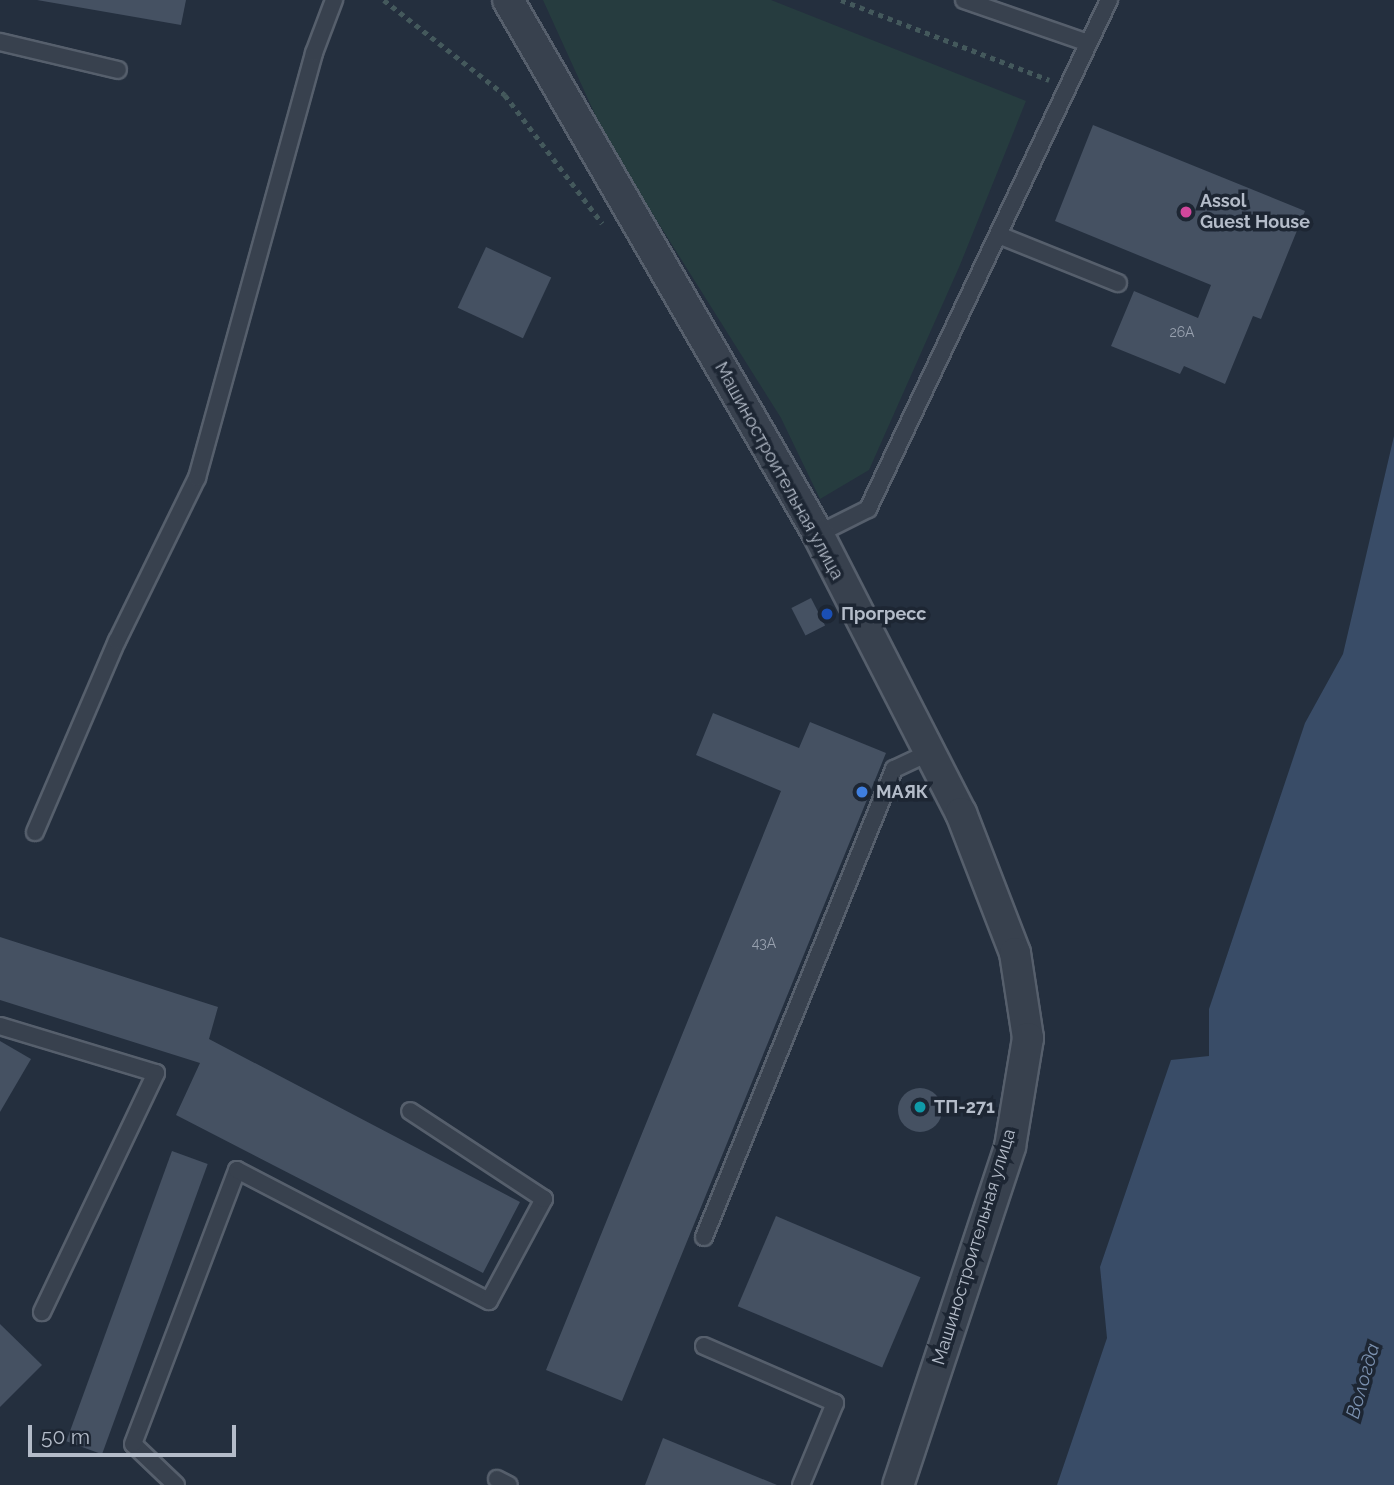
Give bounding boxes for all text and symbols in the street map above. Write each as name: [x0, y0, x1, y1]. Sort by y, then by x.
place label: Assol Guest House: [1200, 191, 1310, 234]
marker: Assol Guest House: [1178, 204, 1194, 220]
house number: 26А: [1170, 324, 1194, 340]
street label: Машиностроительная улица: [710, 358, 848, 584]
place label: Прогресс: [841, 603, 926, 625]
marker: Прогресс: [819, 606, 835, 622]
place label: МАЯК: [876, 781, 928, 803]
marker: МАЯК: [854, 784, 870, 800]
house number: 43А: [752, 935, 776, 951]
place label: ТП-271: [934, 1096, 995, 1118]
marker: ТП-271: [912, 1099, 928, 1115]
street label: Машиностроительная улица: [928, 1126, 1020, 1368]
water label: Вологда: [1341, 1341, 1385, 1421]
scale bar: [32, 1412, 240, 1456]
text: 50 m: [41, 1424, 90, 1449]

